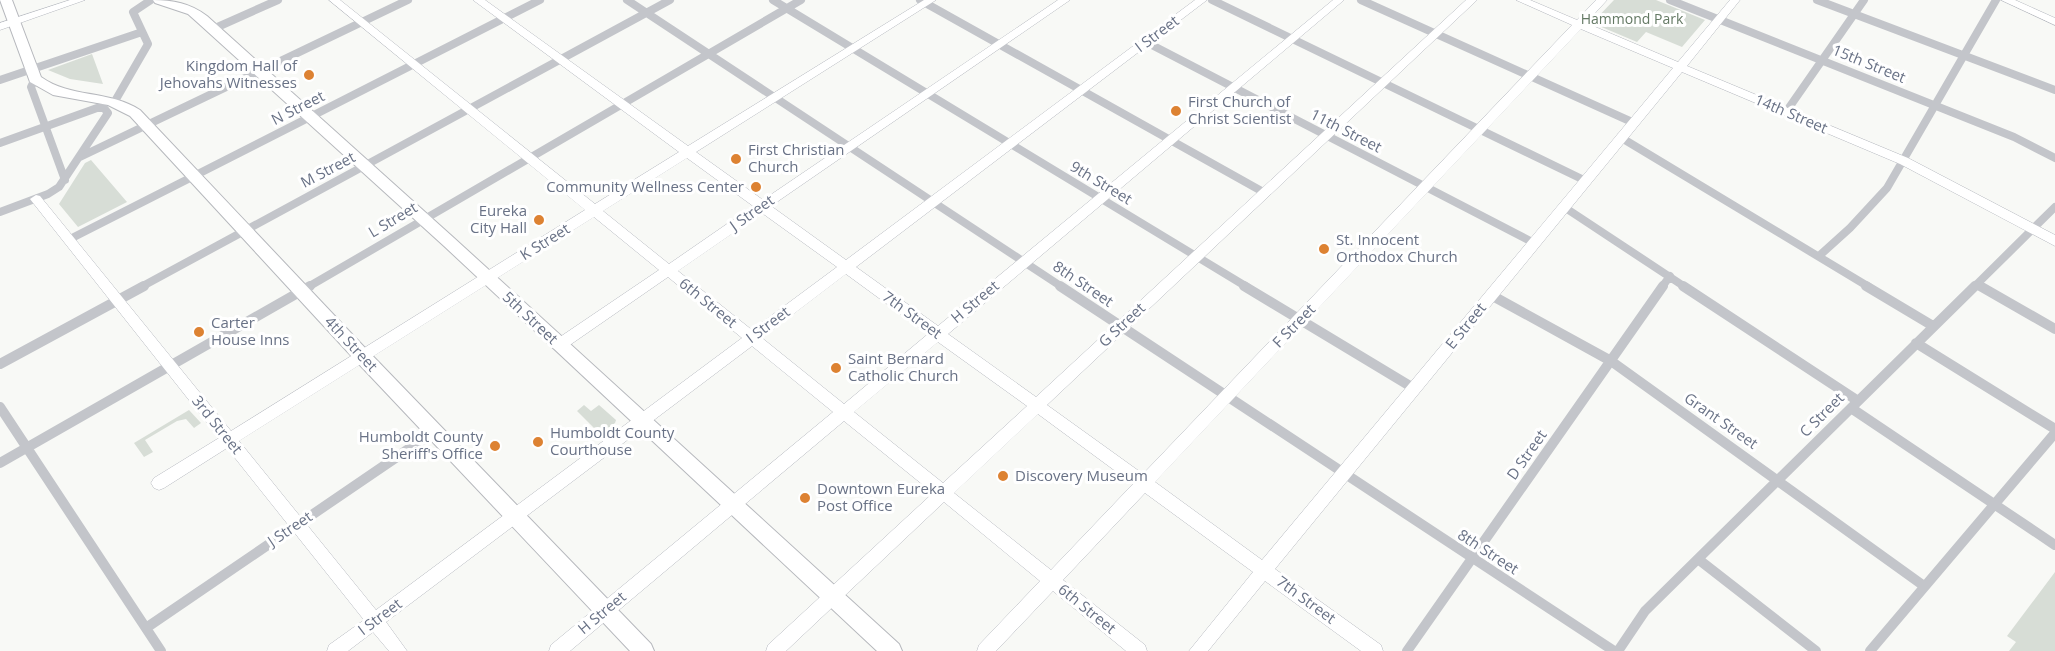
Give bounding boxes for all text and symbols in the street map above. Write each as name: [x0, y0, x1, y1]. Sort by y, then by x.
park label: Hammond Park: [1581, 9, 1684, 28]
street label: I Street: [1130, 10, 1182, 56]
street label: 15th Street: [1830, 39, 1909, 87]
place label: Kingdom Hall of Jehovahs Witnesses: [158, 55, 298, 92]
marker: Kingdom Hall of Jehovahs Witnesses: [302, 68, 316, 82]
street label: N Street: [268, 85, 328, 129]
street label: 14th Street: [1752, 89, 1831, 137]
place label: First Church of Christ Scientist: [1188, 91, 1291, 128]
marker: First Church of Christ Scientist: [1169, 104, 1183, 118]
street label: 11th Street: [1307, 104, 1386, 157]
place label: First Christian Church: [748, 139, 844, 176]
street label: M Street: [297, 146, 358, 192]
marker: First Christian Church: [729, 152, 743, 166]
street label: 9th Street: [1067, 156, 1136, 208]
place label: Community Wellness Center: [546, 176, 744, 196]
marker: Community Wellness Center: [749, 180, 763, 194]
street label: J Street: [724, 190, 778, 236]
street label: L Street: [364, 197, 421, 242]
place label: Eureka City Hall: [470, 200, 527, 237]
marker: Eureka City Hall: [532, 213, 546, 227]
street label: K Street: [516, 218, 573, 264]
place label: St. Innocent Orthodox Church: [1336, 229, 1458, 266]
marker: St. Innocent Orthodox Church: [1317, 242, 1331, 256]
street label: 8th Street: [1049, 256, 1118, 311]
street label: 6th Street: [676, 273, 742, 332]
street label: H Street: [946, 275, 1003, 327]
street label: 5th Street: [499, 286, 563, 348]
street label: 7th Street: [879, 286, 946, 343]
street label: G Street: [1094, 298, 1149, 351]
street label: E Street: [1440, 298, 1490, 353]
street label: F Street: [1267, 299, 1319, 352]
street label: I Street: [741, 301, 793, 347]
street label: 4th Street: [321, 311, 383, 375]
place label: Carter House Inns: [211, 312, 290, 349]
marker: Carter House Inns: [192, 325, 206, 339]
place label: Saint Bernard Catholic Church: [848, 348, 958, 385]
marker: Saint Bernard Catholic Church: [829, 361, 843, 375]
street label: Grant Street: [1681, 387, 1762, 453]
street label: C Street: [1795, 388, 1848, 441]
street label: 3rd Street: [188, 391, 247, 458]
place label: Humboldt County Courthouse: [550, 422, 675, 459]
street label: D Street: [1502, 425, 1551, 483]
place label: Humboldt County Sheriff's Office: [359, 426, 483, 463]
marker: Humboldt County Courthouse: [531, 435, 545, 449]
marker: Humboldt County Sheriff's Office: [488, 439, 502, 453]
place label: Discovery Museum: [1015, 465, 1148, 485]
marker: Discovery Museum: [996, 469, 1010, 483]
place label: Downtown Eureka Post Office: [817, 478, 945, 515]
marker: Downtown Eureka Post Office: [798, 491, 812, 505]
street label: J Street: [262, 506, 316, 552]
street label: 8th Street: [1454, 524, 1523, 578]
street label: 7th Street: [1273, 571, 1340, 628]
street label: 6th Street: [1055, 579, 1121, 638]
street label: H Street: [573, 586, 630, 638]
street label: I Street: [353, 593, 405, 639]

